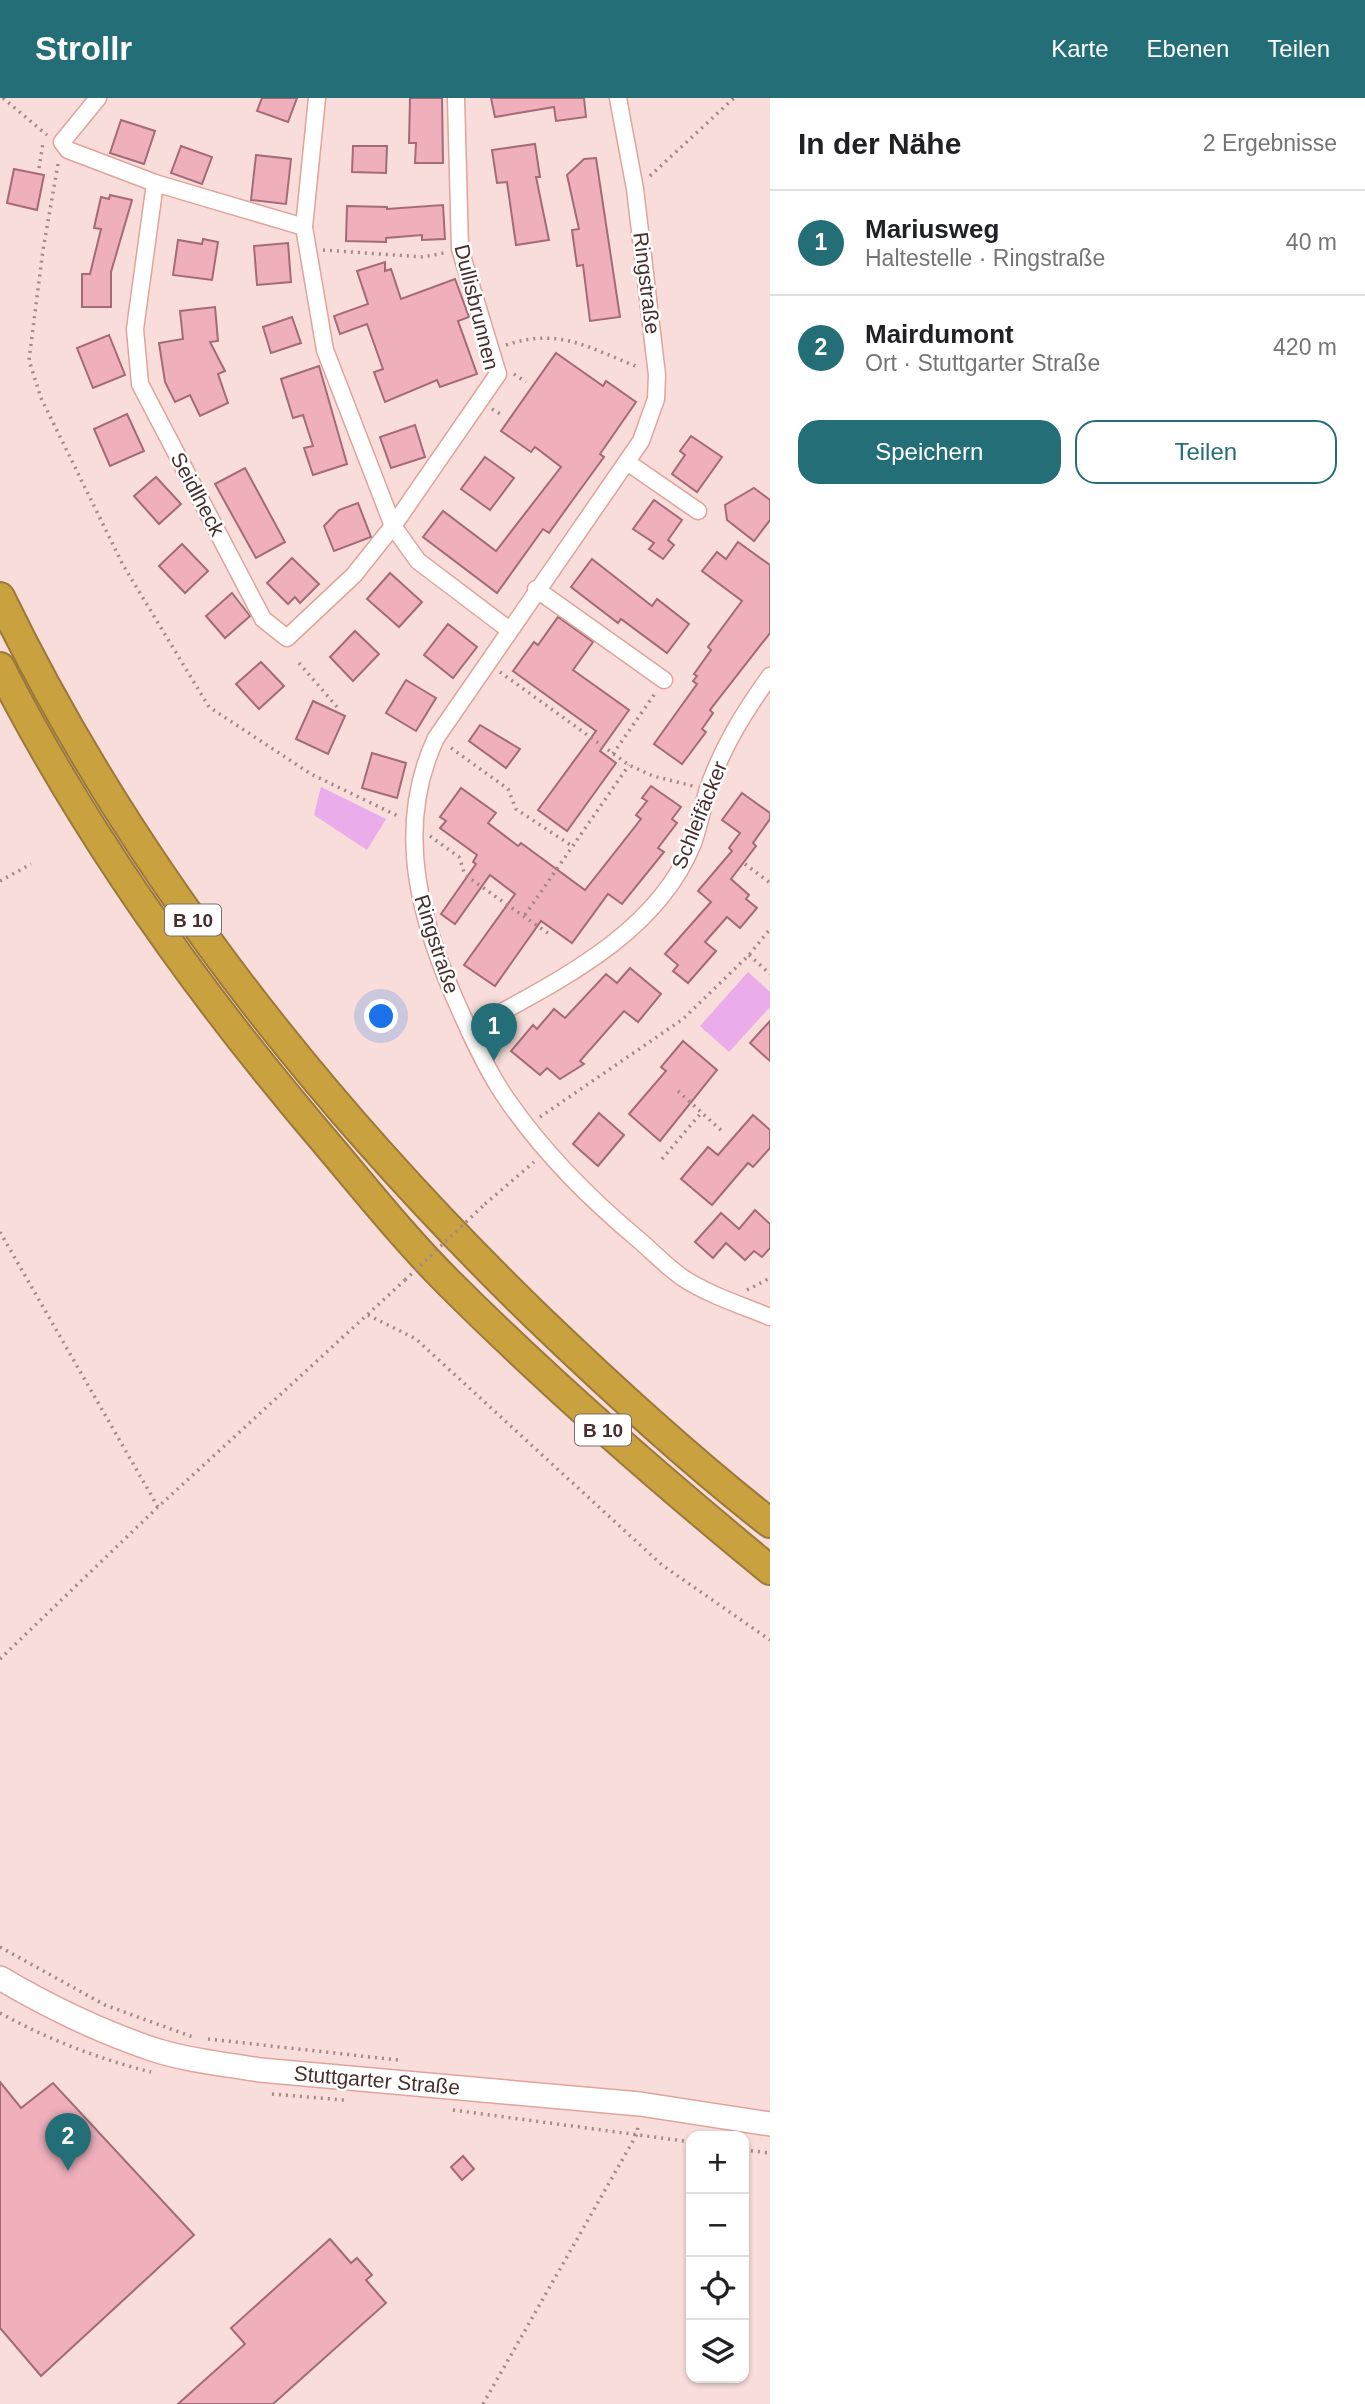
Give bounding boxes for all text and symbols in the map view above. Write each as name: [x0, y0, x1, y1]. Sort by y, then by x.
text: Strollr: [35, 30, 132, 67]
text: Karte: [1051, 35, 1109, 62]
text: Ebenen: [1147, 35, 1229, 62]
text: Teilen: [1267, 35, 1330, 62]
text: In der Nähe: [798, 127, 961, 160]
text: 2 Ergebnisse: [1203, 130, 1337, 156]
text: Mariusweg: [865, 214, 999, 244]
text: 1: [815, 229, 827, 255]
text: 40 m: [1286, 229, 1337, 255]
street label: Ringstraße: [629, 231, 665, 335]
street label: Dullisbrunnen: [450, 242, 504, 372]
text: Haltestelle · Ringstraße: [865, 245, 1105, 271]
text: Mairdumont: [865, 319, 1014, 349]
text: 2: [815, 334, 827, 360]
text: 420 m: [1273, 334, 1337, 360]
text: Ort · Stuttgarter Straße: [865, 350, 1100, 376]
button: Speichern: [798, 420, 1061, 484]
button: Teilen: [1075, 420, 1337, 484]
street label: Seidlheck: [166, 448, 230, 540]
street label: Schleifäcker: [667, 758, 731, 872]
street label: Ringstraße: [410, 892, 464, 996]
road number: B 10: [165, 904, 221, 936]
your location: [364, 999, 398, 1033]
pin: 1: [471, 1003, 517, 1061]
road number: B 10: [575, 1414, 631, 1446]
street label: Stuttgarter Straße: [293, 2061, 461, 2099]
pin: 2: [45, 2113, 91, 2171]
map controls: [686, 2131, 749, 2383]
button: +: [686, 2131, 749, 2194]
button: −: [686, 2194, 749, 2257]
button: locate: [686, 2257, 749, 2320]
button: layers: [686, 2320, 749, 2383]

